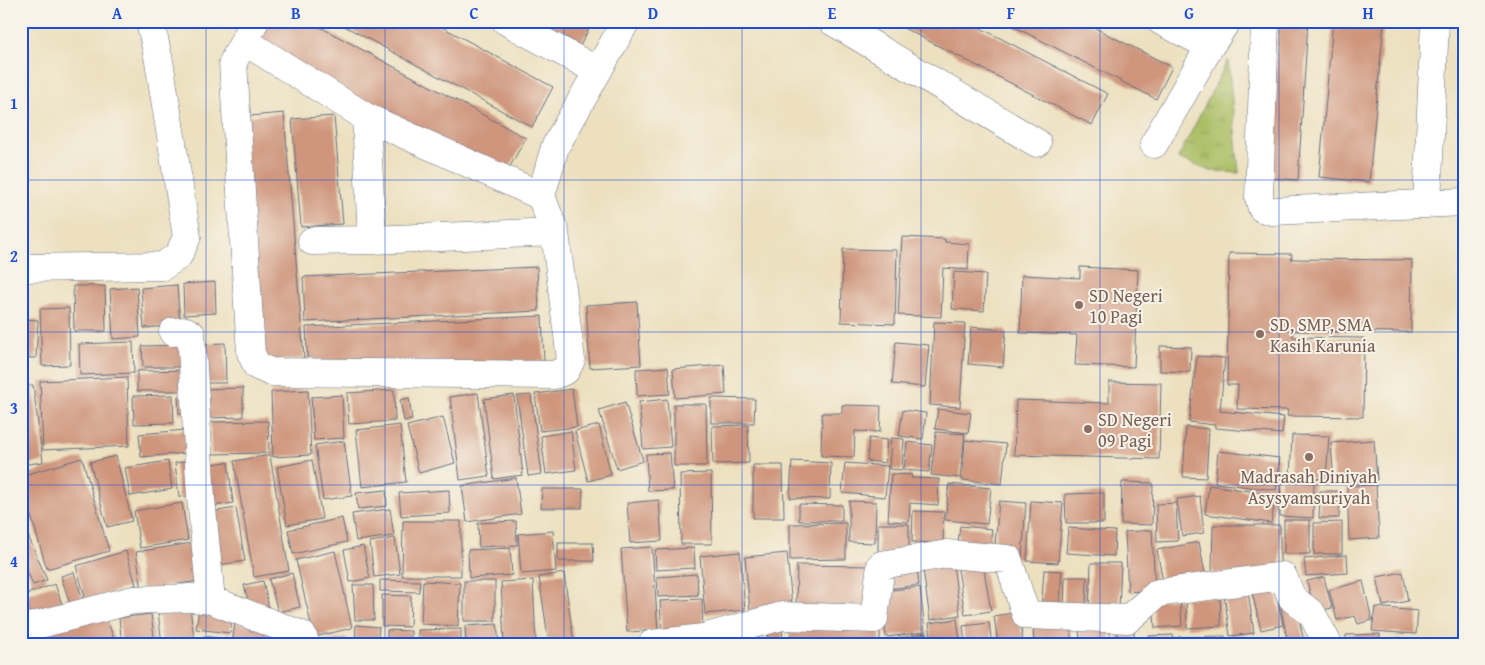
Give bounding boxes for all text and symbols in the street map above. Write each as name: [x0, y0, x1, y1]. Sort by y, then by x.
text: A: [112, 1, 123, 25]
text: B: [291, 1, 301, 25]
text: C: [469, 1, 479, 25]
text: D: [648, 1, 658, 25]
text: E: [828, 1, 837, 25]
text: F: [1007, 1, 1015, 25]
text: G: [1184, 1, 1194, 25]
text: H: [1362, 1, 1374, 25]
text: 1: [10, 91, 18, 115]
text: 2: [10, 244, 18, 268]
place label: SD Negeri 10 Pagi: [1089, 282, 1163, 330]
marker: SD Negeri 10 Pagi: [1073, 299, 1085, 311]
place label: SD, SMP, SMA Kasih Karunia: [1270, 311, 1376, 359]
marker: SD, SMP, SMA Kasih Karunia: [1254, 328, 1266, 340]
text: 3: [10, 396, 18, 420]
place label: SD Negeri 09 Pagi: [1098, 406, 1172, 454]
marker: SD Negeri 09 Pagi: [1082, 423, 1094, 435]
marker: Madrasah Diniyah Asysyamsuriyah: [1303, 451, 1315, 463]
place label: Madrasah Diniyah Asysyamsuriyah: [1241, 463, 1377, 511]
text: 4: [10, 549, 18, 573]

